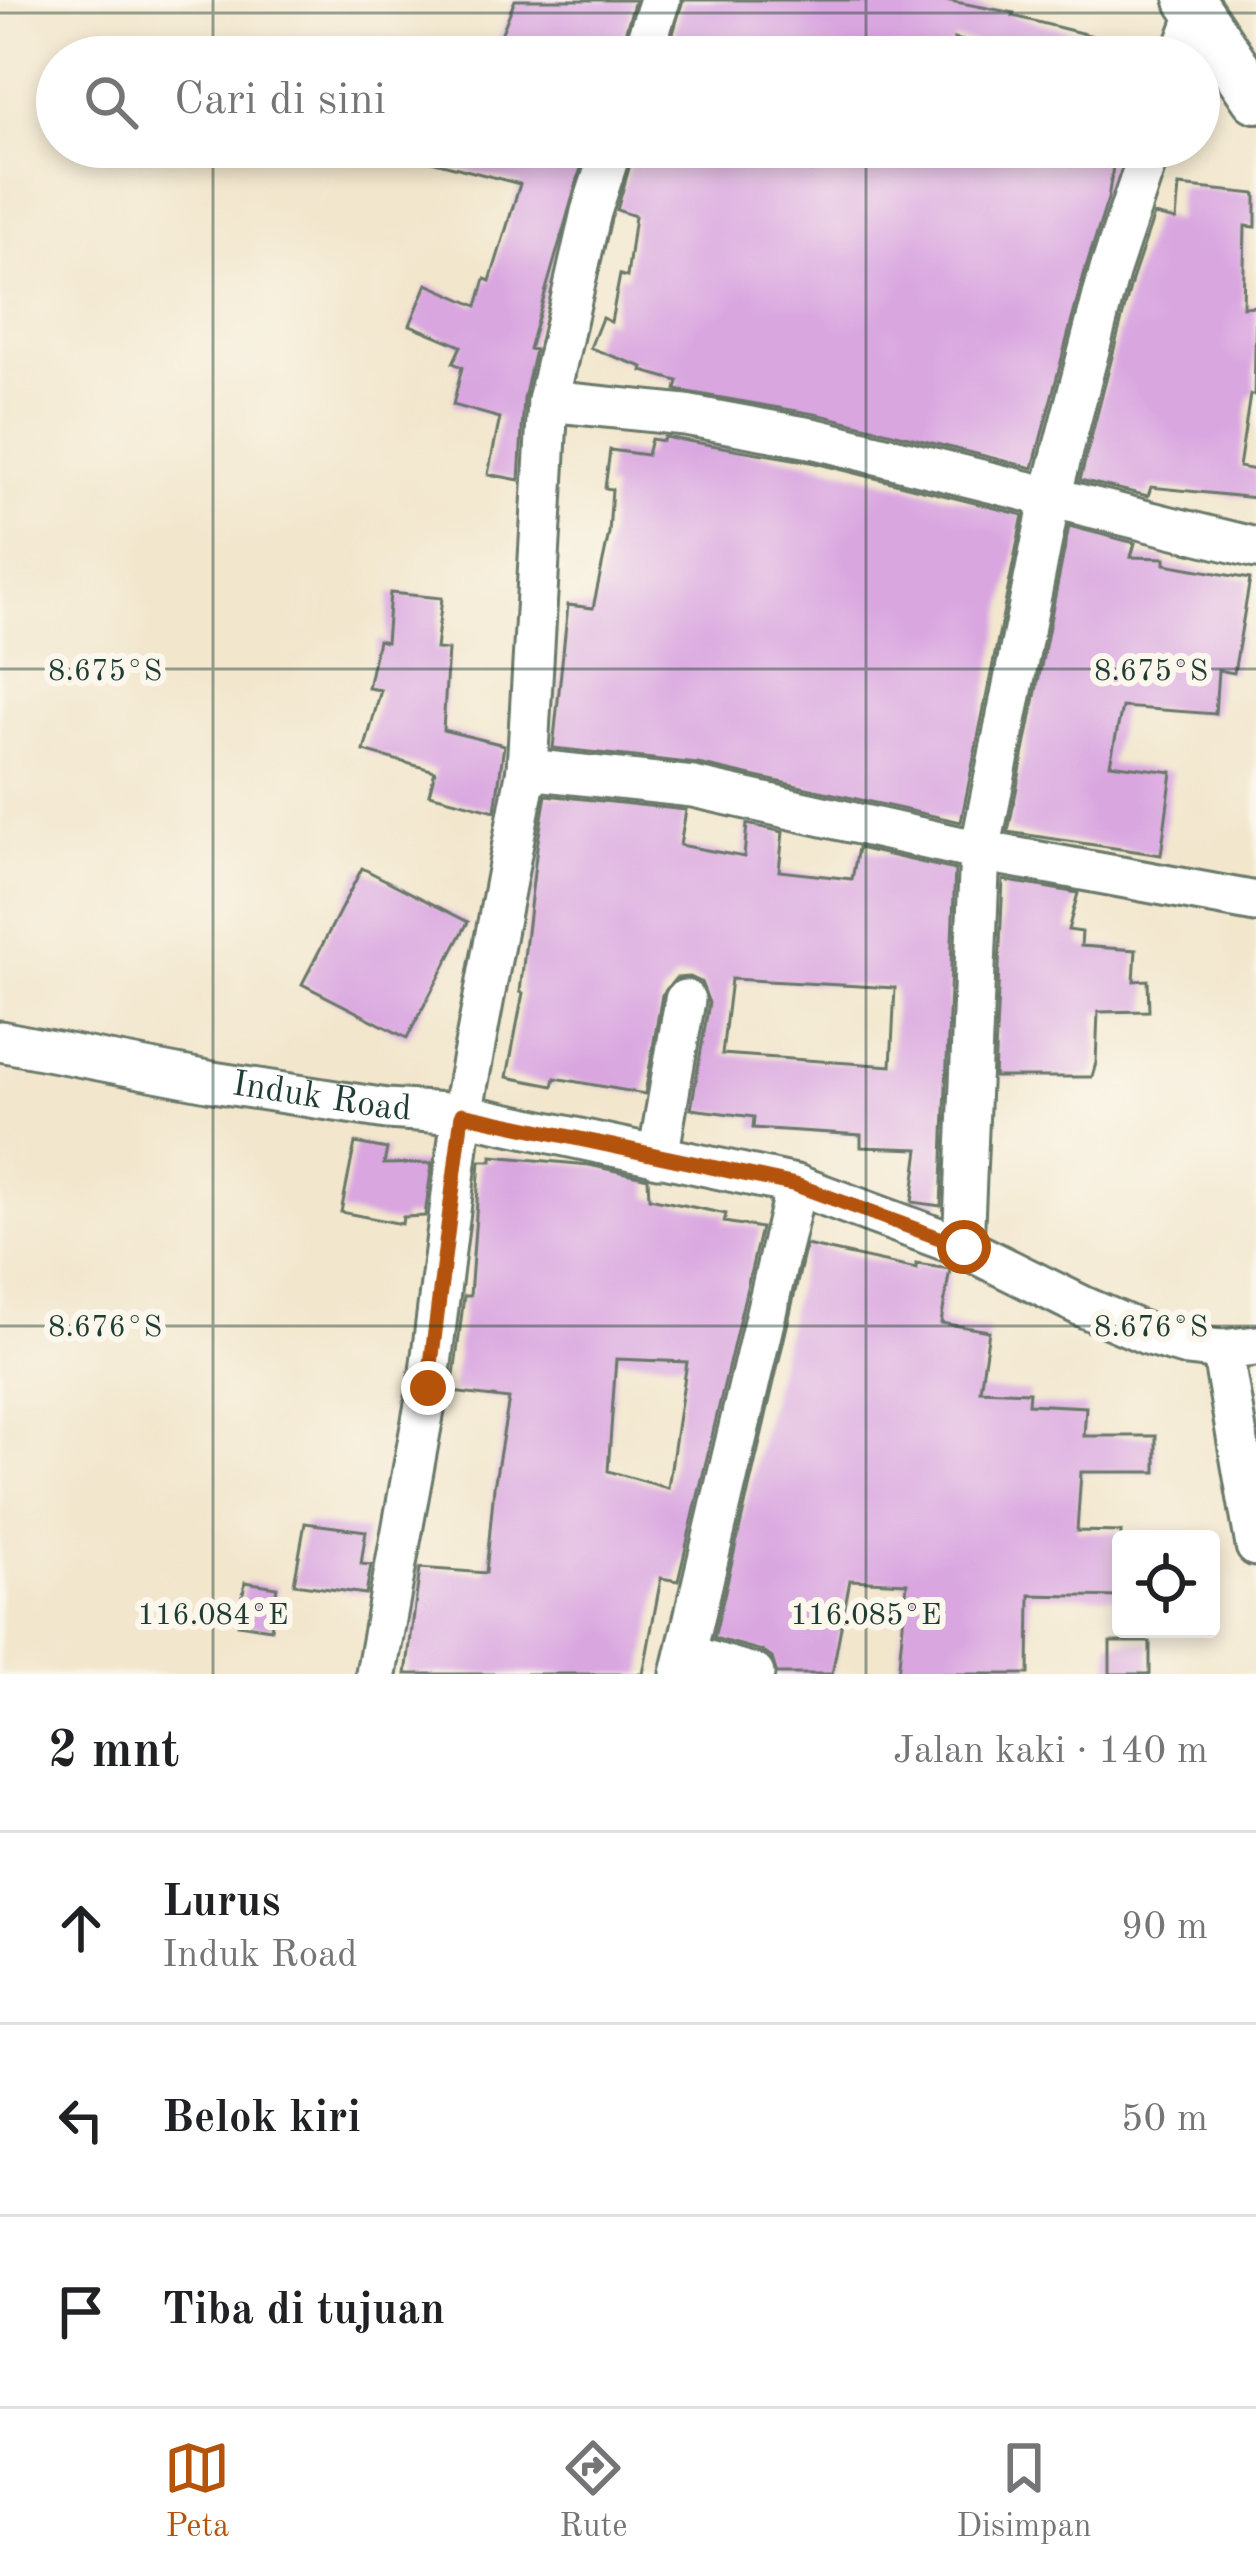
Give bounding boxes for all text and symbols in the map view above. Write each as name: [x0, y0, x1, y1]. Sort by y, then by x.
search box: [36, 36, 1220, 168]
icon: search: [78, 69, 144, 135]
text: Cari di sini: [174, 79, 386, 124]
text: 8.675°S: [48, 657, 162, 687]
text: 8.675°S: [1094, 657, 1208, 687]
street label: Induk Road: [230, 1067, 413, 1129]
route start: [937, 1220, 991, 1274]
text: 8.676°S: [48, 1313, 162, 1343]
text: 8.676°S: [1094, 1313, 1208, 1343]
route end: [401, 1361, 455, 1415]
map controls: [1112, 1530, 1220, 1638]
button: locate: [1112, 1530, 1220, 1638]
text: 116.084°E: [138, 1601, 288, 1631]
text: 116.085°E: [791, 1601, 941, 1631]
text: 2 mnt: [48, 1727, 180, 1778]
text: Jalan kaki · 140 m: [893, 1732, 1208, 1771]
text: Lurus: [162, 1881, 281, 1926]
icon: ahead: [48, 1895, 114, 1961]
text: 90 m: [1121, 1908, 1208, 1947]
text: Induk Road: [162, 1936, 358, 1975]
icon: left: [48, 2087, 114, 2153]
text: Belok kiri: [162, 2097, 361, 2142]
text: 50 m: [1121, 2100, 1208, 2139]
icon: arrive: [48, 2279, 114, 2345]
text: Tiba di tujuan: [162, 2289, 445, 2334]
tab: Peta: [164, 2435, 230, 2548]
tab: Rute: [559, 2435, 627, 2548]
tab: Disimpan: [956, 2435, 1092, 2548]

